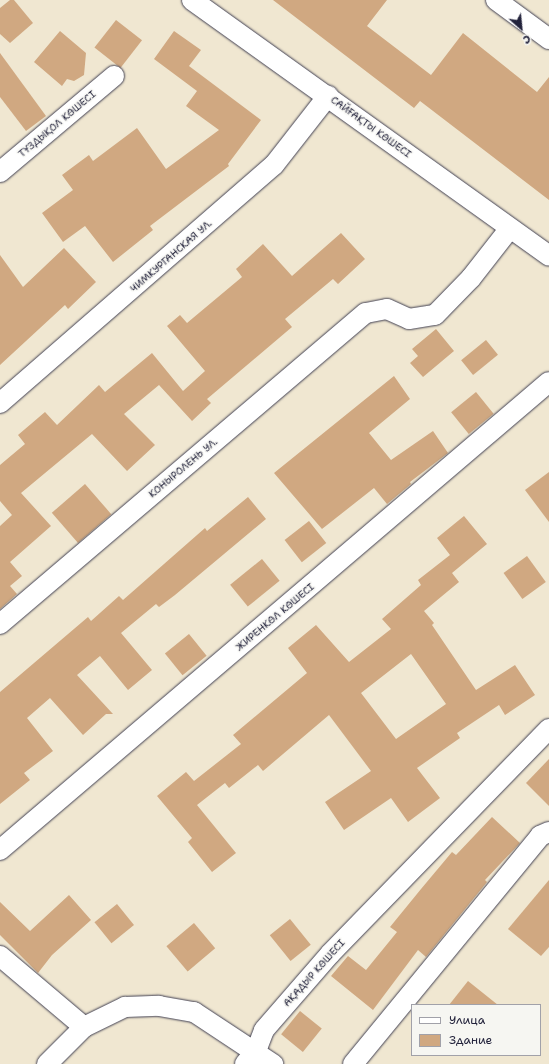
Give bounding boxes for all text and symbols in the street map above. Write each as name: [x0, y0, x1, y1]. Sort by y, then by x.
north arrow: [501, 8, 541, 48]
text: С: [520, 31, 533, 47]
street label: ТҰЗДЫҚОЛ КӨШЕСІ: [16, 88, 98, 160]
street label: САЙҒАҚТЫ КӨШЕСІ: [328, 94, 414, 160]
street label: ЧИМКУРГАНСКАЯ УЛ.: [128, 217, 214, 295]
street label: КОНЫРОЛЕНЬ УЛ.: [146, 436, 220, 500]
street label: ЖИРЕНКӨЛ КӨШЕСІ: [233, 581, 317, 653]
street label: АҚАДЫР КӨШЕСІ: [281, 937, 347, 1009]
legend: [411, 1004, 541, 1056]
text: Улица: [449, 1012, 485, 1028]
text: Здание: [449, 1032, 492, 1048]

